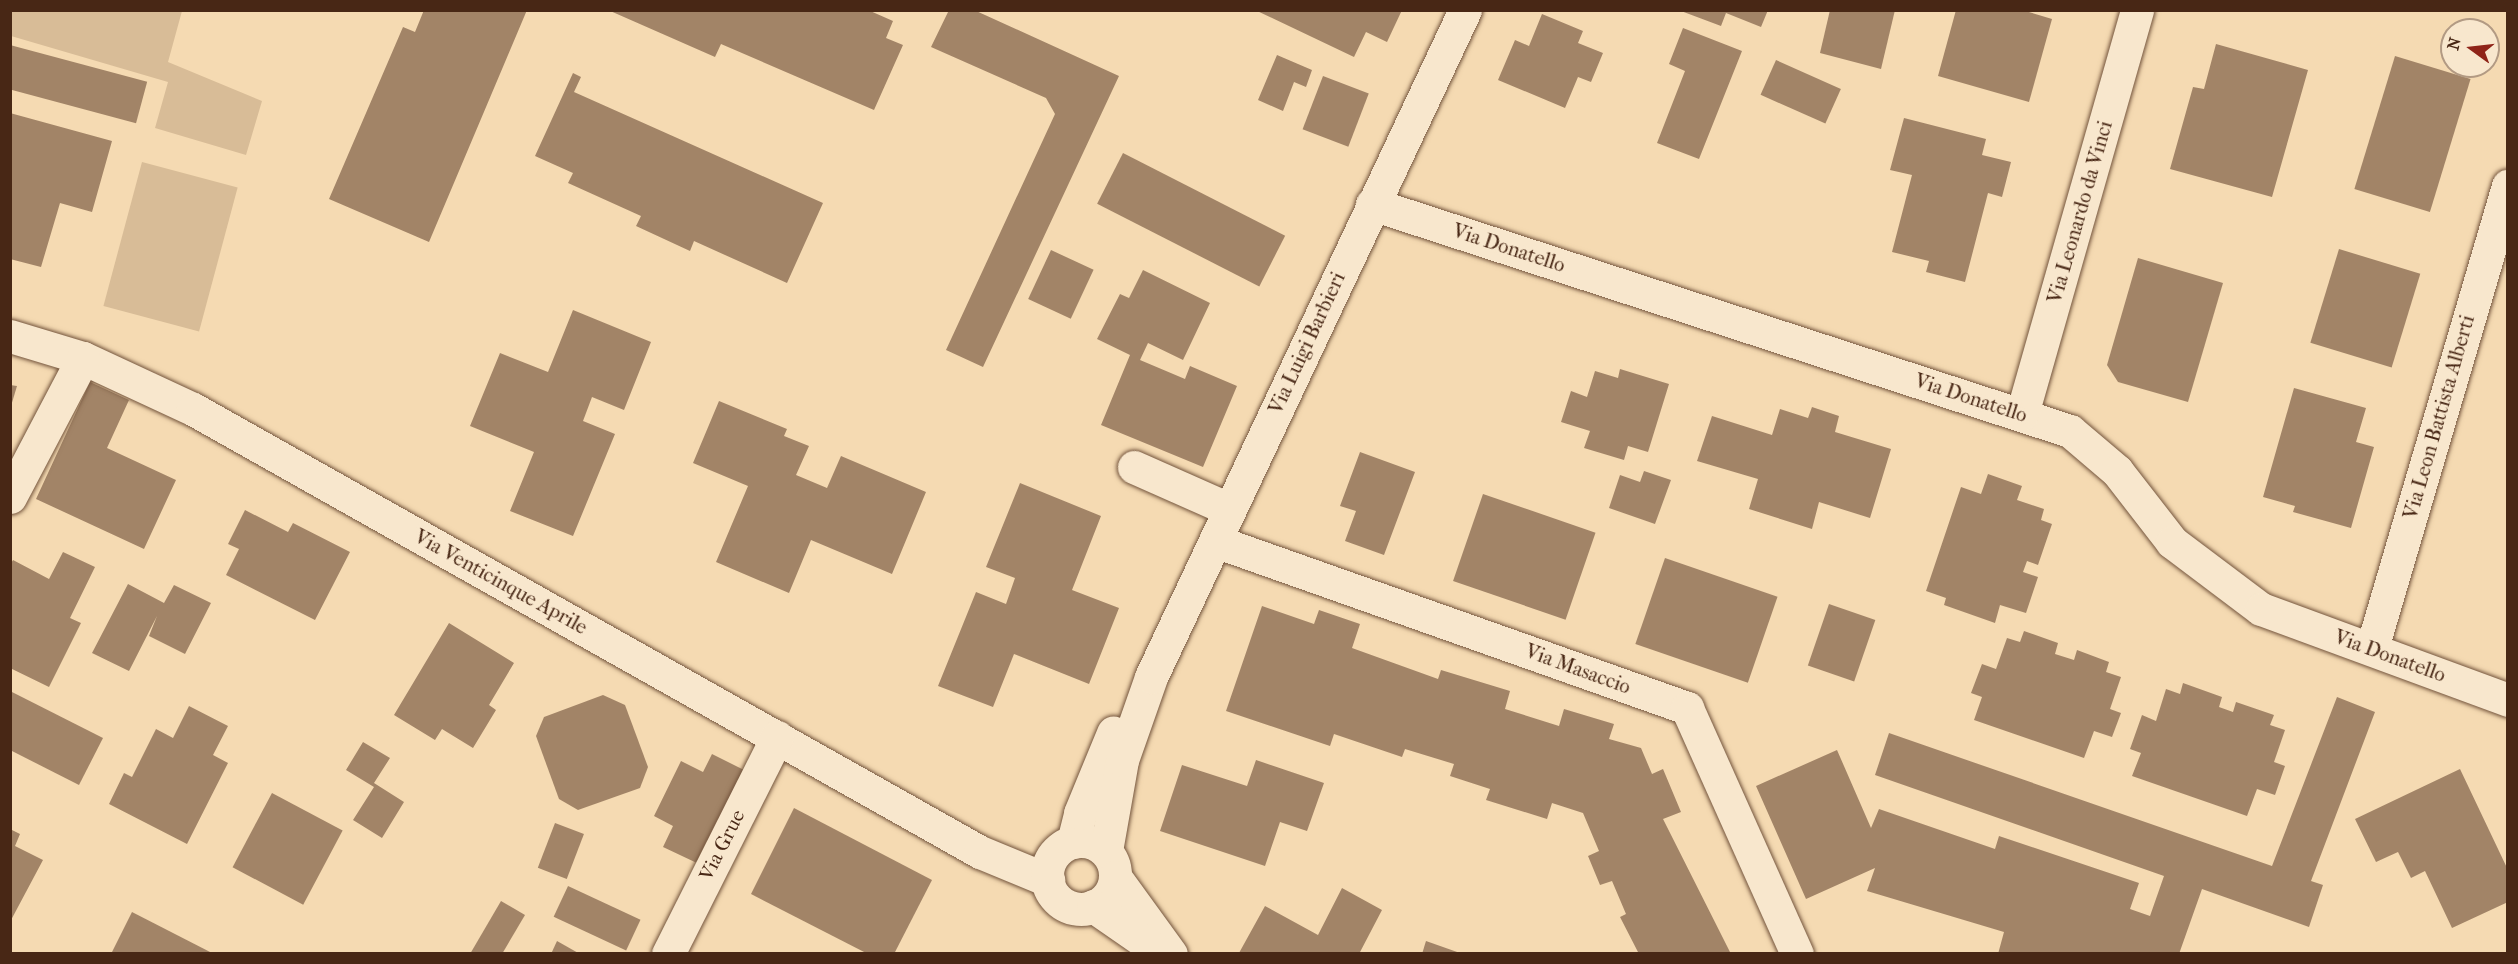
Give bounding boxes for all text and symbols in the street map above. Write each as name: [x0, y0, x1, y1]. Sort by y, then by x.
north arrow: [2440, 18, 2500, 78]
text: N: [2443, 35, 2465, 52]
street label: Via Leonardo da Vinci: [2042, 118, 2118, 306]
street label: Via Donatello: [1450, 219, 1568, 277]
street label: Via Luigi Barbieri: [1264, 268, 1350, 418]
street label: Via Leon Battista Alberti: [2398, 312, 2480, 522]
street label: Via Donatello: [1912, 369, 2030, 427]
street label: Via Venticinque Aprile: [410, 524, 592, 640]
street label: Via Donatello: [2331, 625, 2449, 687]
street label: Via Masaccio: [1522, 639, 1634, 699]
street label: Via Grue: [694, 806, 750, 884]

